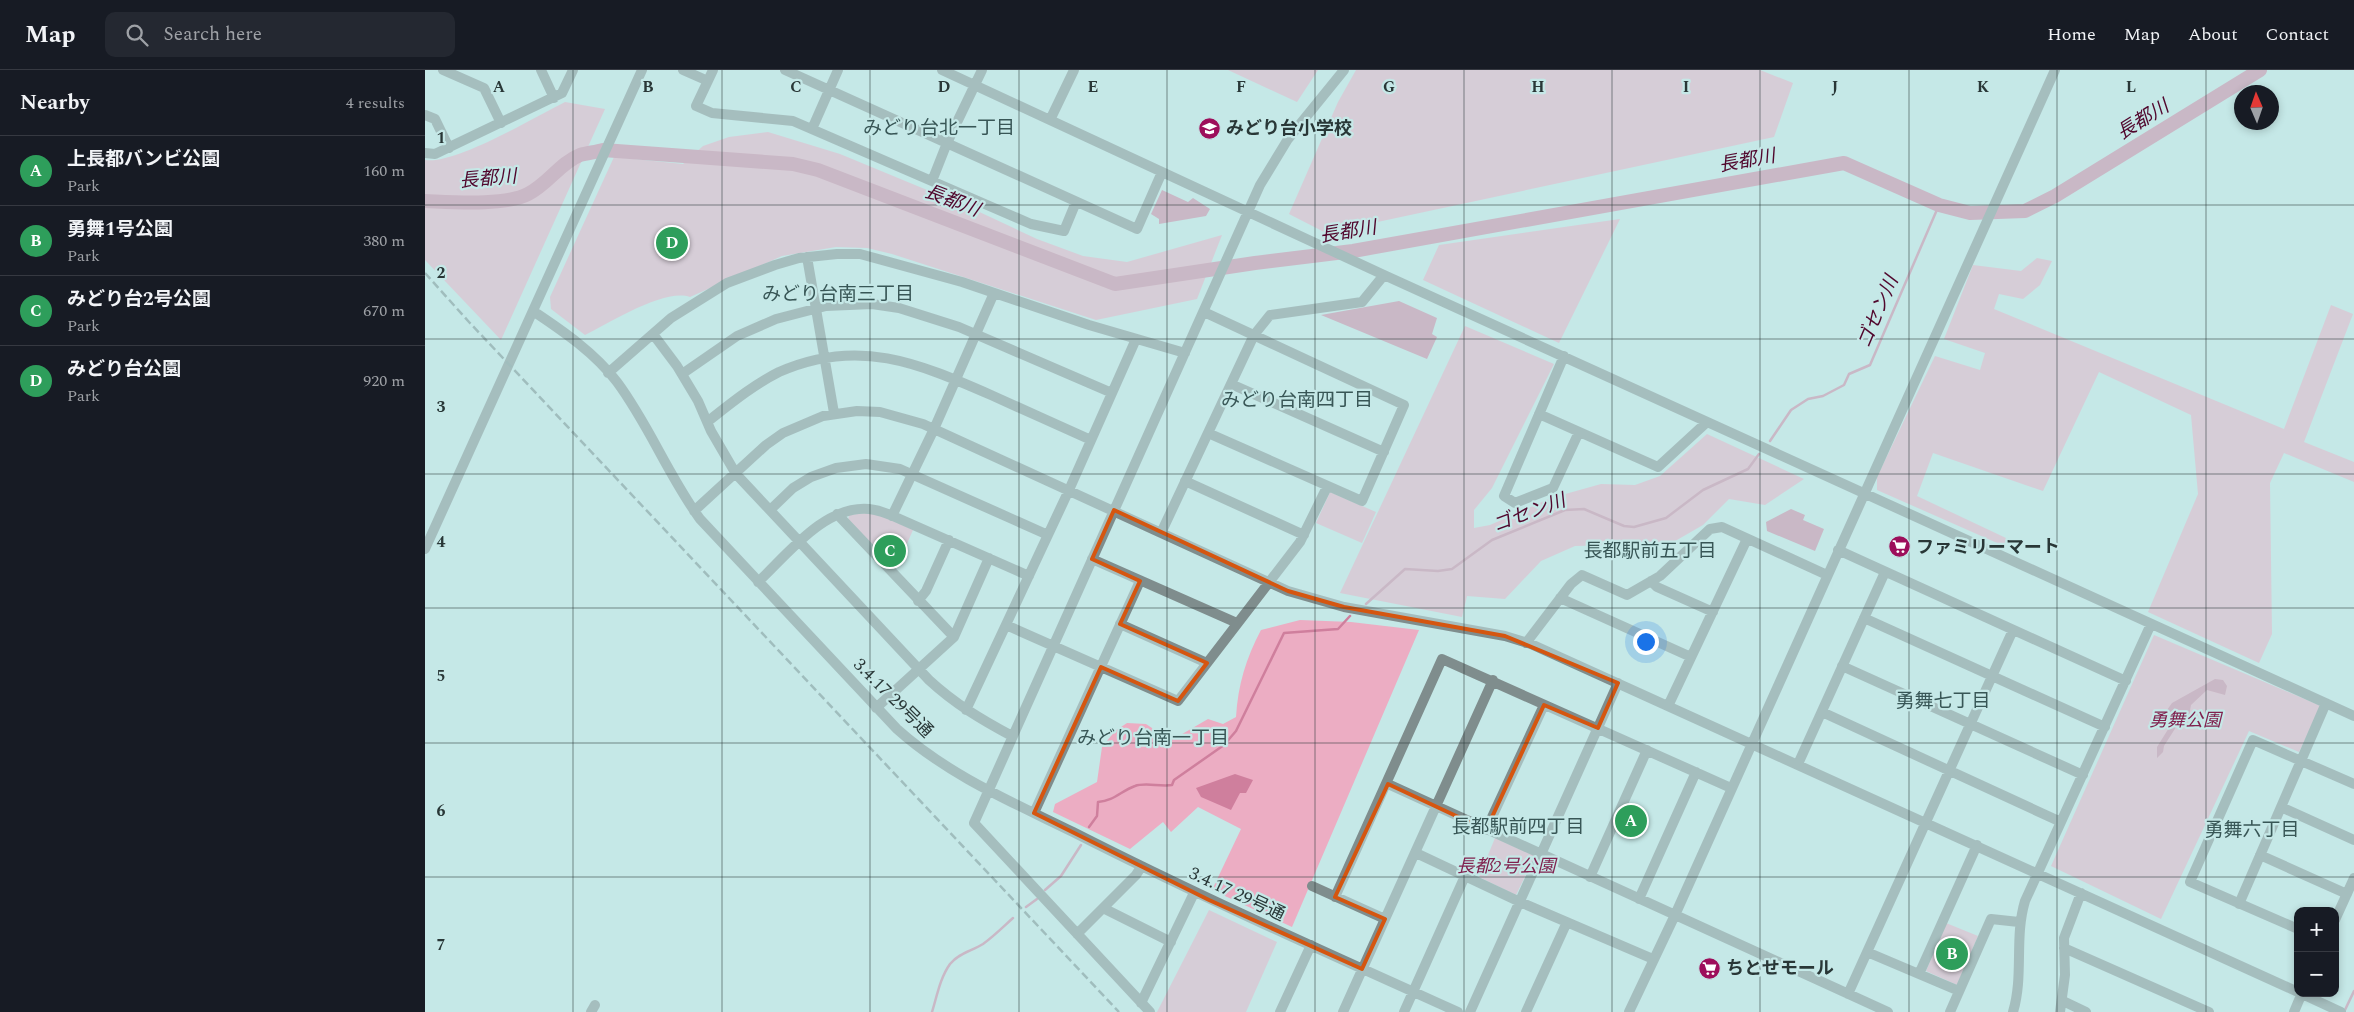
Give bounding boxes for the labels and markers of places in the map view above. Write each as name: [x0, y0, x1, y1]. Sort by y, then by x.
place label: みどり台小学校: [1226, 115, 1352, 142]
school or university icon: みどり台小学校: [1198, 116, 1222, 140]
pin: D: [656, 224, 688, 262]
pin: C: [874, 532, 906, 570]
place label: ファミリーマート: [1916, 534, 2060, 561]
supermarket icon: ファミリーマート: [1888, 535, 1912, 559]
pin: A: [1615, 802, 1647, 840]
pin: B: [1936, 935, 1968, 973]
place label: ちとせモール: [1726, 955, 1834, 982]
supermarket icon: ちとせモール: [1698, 956, 1722, 980]

